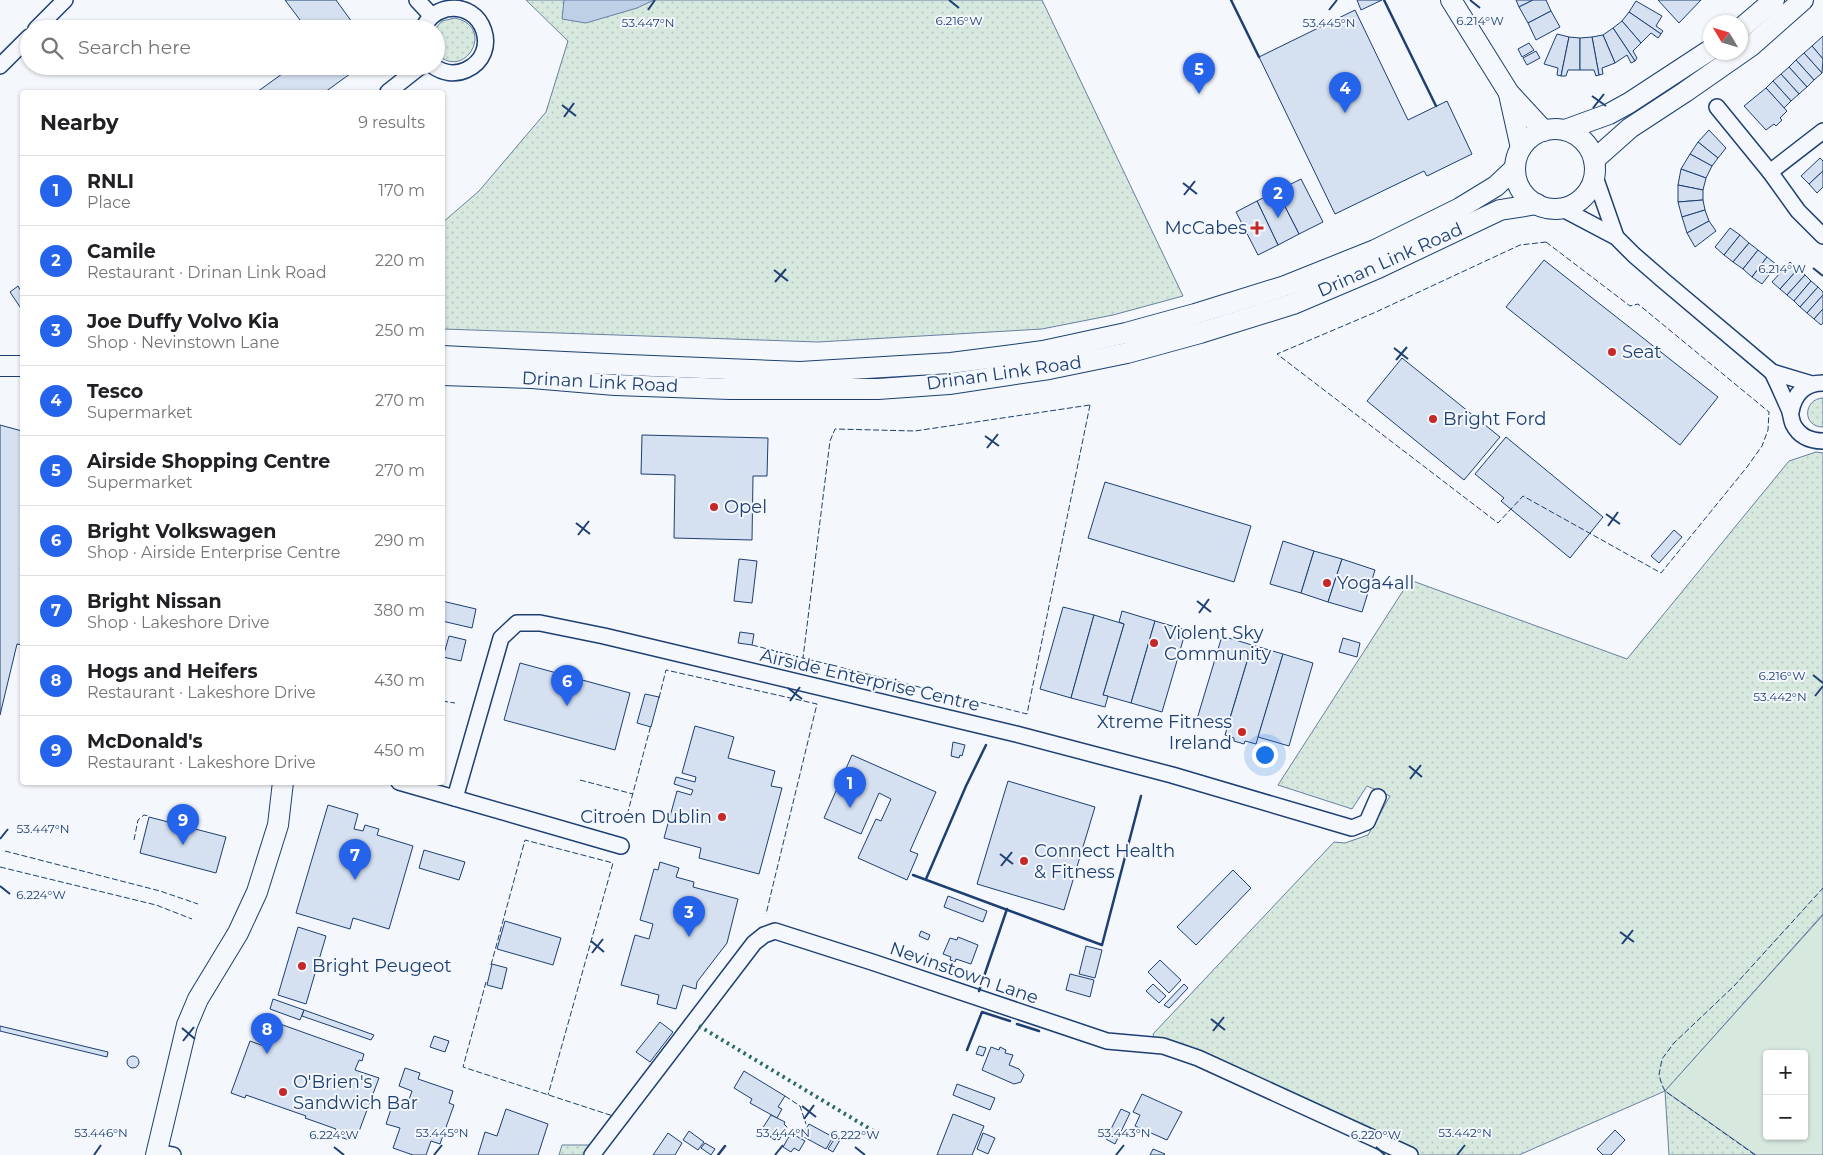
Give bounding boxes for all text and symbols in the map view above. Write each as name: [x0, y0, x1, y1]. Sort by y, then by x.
text: 6.216°W: [936, 13, 983, 28]
text: 6.214°W: [1456, 13, 1504, 28]
text: 53.447°N: [621, 15, 675, 30]
text: 53.445°N: [1302, 15, 1356, 30]
north arrow: [1703, 15, 1748, 60]
search box: [20, 20, 445, 75]
icon: search: [38, 34, 66, 62]
text: Search here: [78, 36, 191, 59]
pin: 5: [1183, 53, 1215, 94]
pin: 4: [1329, 72, 1361, 113]
text: Nearby: [40, 110, 119, 135]
text: 9 results: [358, 113, 425, 132]
text: RNLI: [87, 170, 134, 193]
pin: 2: [1262, 177, 1294, 218]
text: 1: [53, 181, 59, 200]
text: 170 m: [378, 181, 425, 200]
text: Place: [87, 193, 131, 212]
place label: McCabes: [1165, 217, 1247, 239]
street label: Drinan Link Road: [1314, 218, 1466, 302]
marker: McCabes: [1251, 222, 1263, 234]
text: Camile: [87, 240, 156, 263]
text: 2: [51, 251, 61, 270]
text: 220 m: [375, 251, 425, 270]
text: 6.214°W: [1758, 261, 1806, 276]
text: Restaurant · Drinan Link Road: [87, 263, 327, 282]
text: Joe Duffy Volvo Kia: [87, 310, 279, 333]
text: 3: [51, 321, 61, 340]
text: 250 m: [375, 321, 425, 340]
text: Shop · Nevinstown Lane: [87, 333, 279, 352]
place label: Seat: [1622, 341, 1662, 363]
marker: Seat: [1606, 346, 1618, 358]
street label: Drinan Link Road: [925, 351, 1083, 395]
street label: Drinan Link Road: [521, 367, 679, 397]
text: Tesco: [87, 380, 143, 403]
text: 4: [50, 391, 62, 410]
text: 270 m: [375, 391, 425, 410]
text: Supermarket: [87, 403, 193, 422]
place label: Bright Ford: [1443, 408, 1547, 430]
marker: Bright Ford: [1427, 413, 1439, 425]
text: Airside Shopping Centre: [87, 450, 330, 473]
text: 5: [51, 461, 61, 480]
text: 270 m: [375, 461, 425, 480]
text: Supermarket: [87, 473, 193, 492]
place label: Opel: [724, 496, 767, 518]
marker: Opel: [708, 501, 720, 513]
text: Bright Volkswagen: [87, 520, 276, 543]
text: 6: [51, 531, 61, 550]
text: 290 m: [374, 531, 425, 550]
text: Shop · Airside Enterprise Centre: [87, 543, 341, 562]
place label: Yoga4all: [1337, 572, 1414, 594]
marker: Yoga4all: [1321, 577, 1333, 589]
text: Bright Nissan: [87, 590, 222, 613]
text: 7: [51, 601, 61, 620]
text: 380 m: [374, 601, 425, 620]
text: Shop · Lakeshore Drive: [87, 613, 269, 632]
place label: Violent Sky Community: [1164, 622, 1271, 665]
marker: Violent Sky Community: [1148, 637, 1160, 649]
street label: Airside Enterprise Centre: [758, 644, 982, 716]
text: Hogs and Heifers: [87, 660, 258, 683]
pin: 6: [551, 665, 583, 706]
text: 6.216°W: [1759, 668, 1806, 683]
text: 8: [51, 671, 61, 690]
text: 430 m: [374, 671, 425, 690]
text: Restaurant · Lakeshore Drive: [87, 683, 316, 702]
text: 53.442°N: [1753, 689, 1807, 704]
place label: Xtreme Fitness Ireland: [1097, 711, 1232, 754]
marker: Xtreme Fitness Ireland: [1236, 726, 1248, 738]
text: McDonald's: [87, 730, 203, 753]
text: 9: [51, 741, 61, 760]
text: 450 m: [374, 741, 425, 760]
your location: [1252, 742, 1278, 768]
text: Restaurant · Lakeshore Drive: [87, 753, 316, 772]
pin: 1: [834, 767, 866, 808]
pin: 9: [167, 804, 199, 845]
place label: Citroen Dublin: [580, 806, 712, 828]
marker: Citroen Dublin: [716, 811, 728, 823]
text: 53.447°N: [16, 821, 70, 836]
pin: 7: [339, 839, 371, 880]
place label: Connect Health & Fitness: [1034, 840, 1175, 883]
marker: Connect Health & Fitness: [1018, 855, 1030, 867]
text: 6.224°W: [16, 887, 66, 902]
pin: 3: [673, 896, 705, 937]
street label: Nevinstown Lane: [887, 937, 1041, 1009]
place label: Bright Peugeot: [312, 955, 451, 977]
marker: Bright Peugeot: [296, 960, 308, 972]
pin: 8: [251, 1013, 283, 1054]
map controls: [1763, 1050, 1808, 1140]
button: +: [1763, 1050, 1808, 1095]
place label: O'Brien's Sandwich Bar: [293, 1071, 418, 1114]
marker: O'Brien's Sandwich Bar: [277, 1086, 289, 1098]
button: −: [1763, 1095, 1808, 1140]
text: 53.446°N: [74, 1125, 128, 1140]
text: 53.445°N: [415, 1125, 469, 1140]
text: 53.444°N: [756, 1125, 810, 1140]
text: 53.443°N: [1098, 1125, 1150, 1140]
text: 53.442°N: [1438, 1125, 1492, 1140]
text: 6.224°W: [309, 1127, 359, 1142]
text: 6.222°W: [830, 1127, 880, 1142]
text: 6.220°W: [1351, 1127, 1401, 1142]

